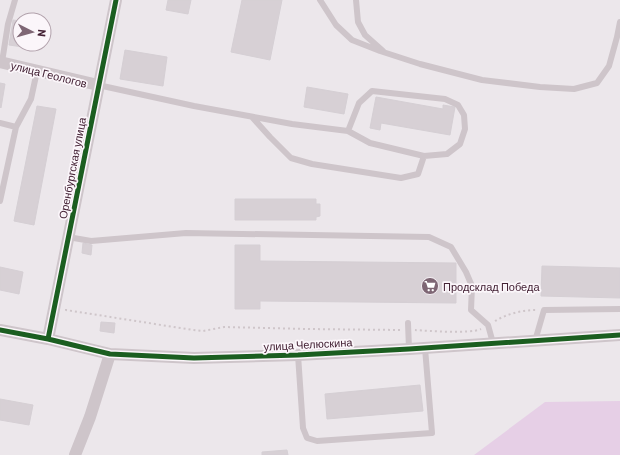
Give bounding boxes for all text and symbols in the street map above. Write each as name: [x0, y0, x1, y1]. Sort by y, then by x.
north arrow: [12, 12, 52, 52]
text: N: [36, 29, 49, 37]
street label: улица Геологов: [10, 58, 89, 90]
street label: Оренбургская улица: [56, 115, 88, 220]
supermarket icon: Продсклад Победа: [420, 276, 440, 296]
place label: Продсклад Победа: [443, 280, 540, 293]
street label: улица Челюскина: [263, 335, 354, 353]

